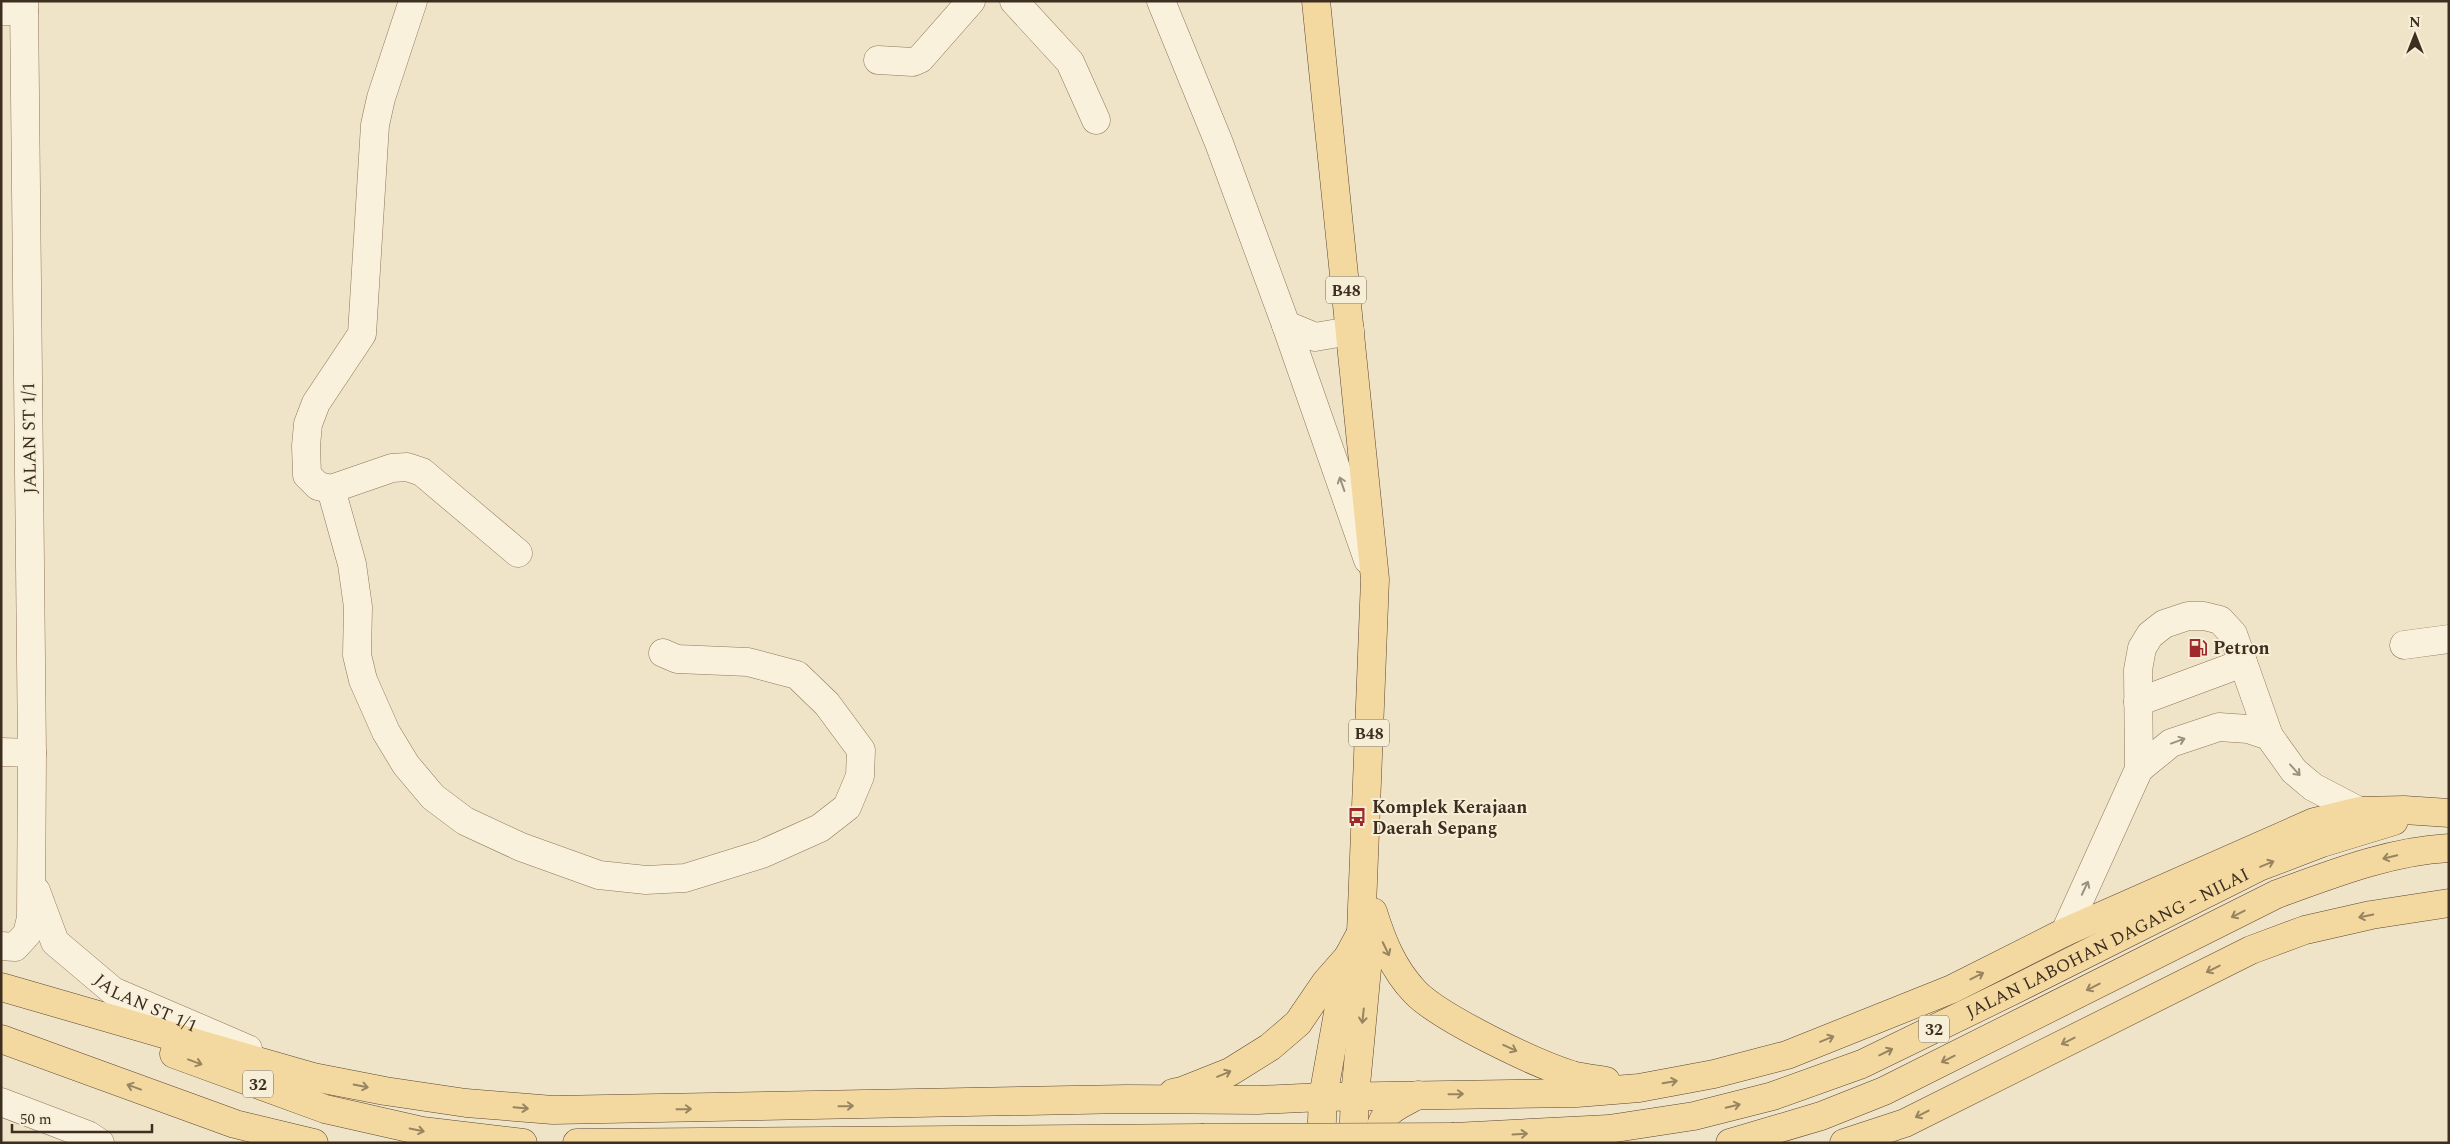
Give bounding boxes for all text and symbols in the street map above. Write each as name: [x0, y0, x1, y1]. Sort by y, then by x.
north arrow: [2390, 10, 2440, 60]
text: N: [2409, 12, 2421, 33]
road number: B48: [1326, 276, 1366, 304]
street label: JALAN ST 1/1: [15, 382, 44, 494]
one-way arrow: [1336, 476, 1346, 492]
place label: Petron: [2213, 635, 2270, 662]
fuel station icon: Petron: [2187, 637, 2209, 659]
road number: B48: [1349, 720, 1389, 746]
one-way arrow: [2170, 736, 2185, 745]
one-way arrow: [2289, 764, 2301, 777]
place label: Komplek Kerajaan Daerah Sepang: [1372, 794, 1527, 842]
bus stop icon: Komplek Kerajaan Daerah Sepang: [1346, 806, 1368, 828]
one-way arrow: [2383, 853, 2399, 863]
one-way arrow: [2259, 859, 2274, 869]
street label: JALAN LABOHAN DAGANG ‒ NILAI: [1961, 861, 2254, 1025]
one-way arrow: [2081, 881, 2090, 896]
one-way arrow: [2231, 910, 2246, 919]
one-way arrow: [2358, 912, 2374, 921]
one-way arrow: [1382, 941, 1391, 956]
one-way arrow: [2206, 965, 2221, 974]
street label: JALAN ST 1/1: [88, 967, 201, 1040]
one-way arrow: [1969, 971, 1984, 981]
one-way arrow: [2086, 982, 2101, 992]
one-way arrow: [1358, 1007, 1368, 1023]
road number: 32: [1919, 1016, 1949, 1042]
one-way arrow: [1819, 1034, 1834, 1043]
one-way arrow: [2061, 1037, 2076, 1046]
one-way arrow: [1502, 1044, 1517, 1053]
one-way arrow: [1878, 1047, 1893, 1057]
one-way arrow: [1941, 1055, 1956, 1064]
one-way arrow: [187, 1058, 202, 1067]
one-way arrow: [1216, 1069, 1231, 1079]
road number: 32: [243, 1070, 273, 1098]
one-way arrow: [1662, 1076, 1678, 1086]
one-way arrow: [127, 1082, 143, 1091]
one-way arrow: [352, 1082, 368, 1092]
one-way arrow: [1448, 1090, 1464, 1099]
one-way arrow: [838, 1101, 854, 1111]
one-way arrow: [1724, 1101, 1740, 1110]
scale bar: [12, 1102, 152, 1134]
one-way arrow: [513, 1103, 529, 1112]
one-way arrow: [676, 1104, 692, 1114]
text: 50 m: [20, 1108, 52, 1131]
one-way arrow: [1915, 1110, 1930, 1119]
one-way arrow: [409, 1126, 425, 1135]
one-way arrow: [1512, 1129, 1528, 1138]

